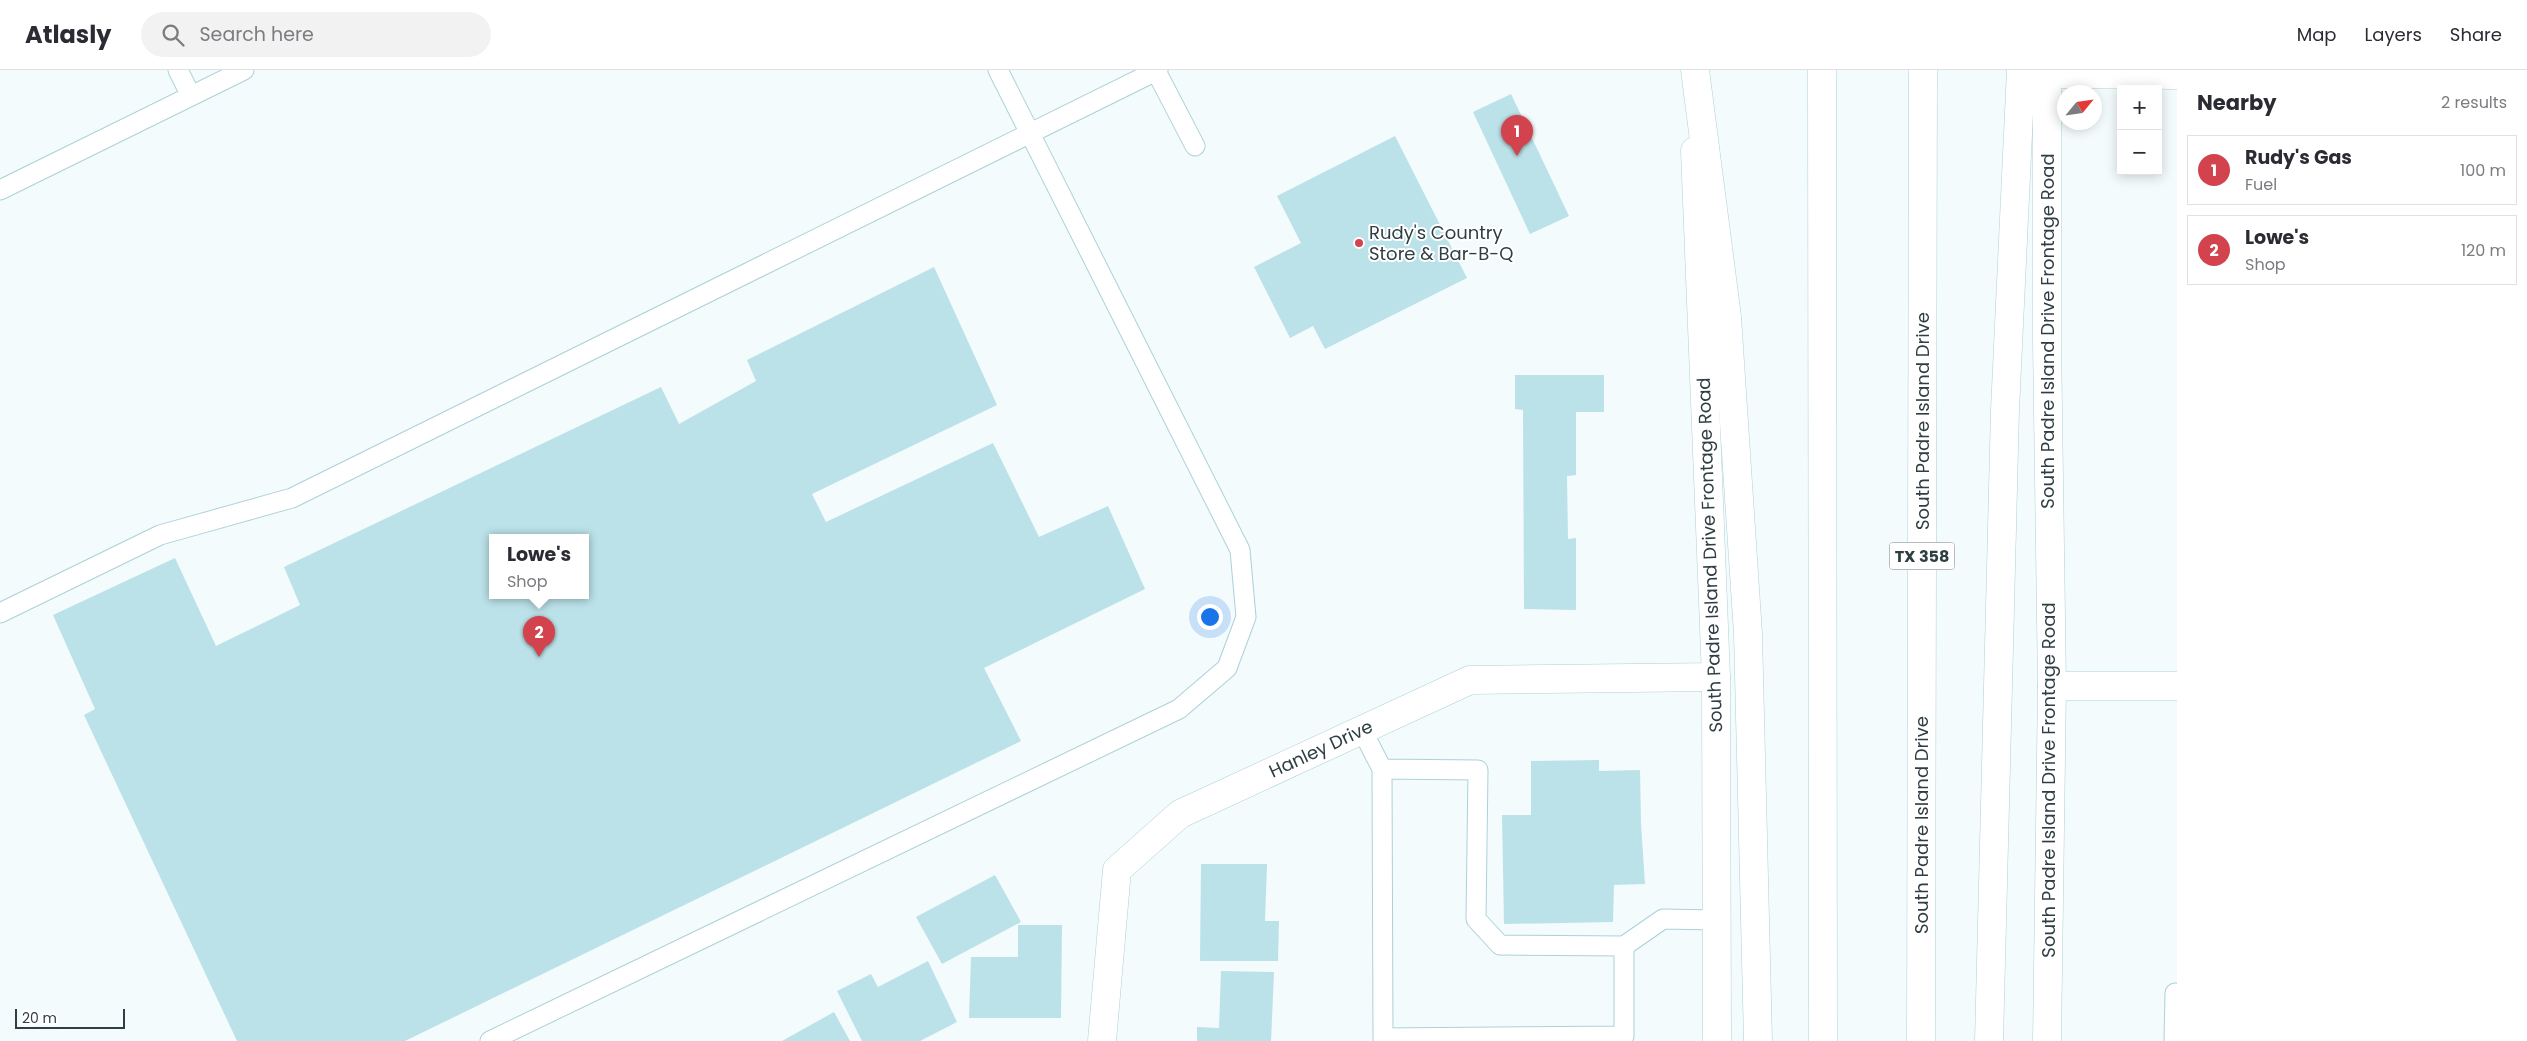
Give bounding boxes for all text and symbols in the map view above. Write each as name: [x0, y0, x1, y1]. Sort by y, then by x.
search box: [141, 12, 491, 57]
text: Atlasly: [25, 18, 111, 51]
icon: search: [159, 21, 187, 49]
text: Search here: [199, 21, 314, 48]
text: Map: [2297, 22, 2337, 47]
text: Layers: [2365, 22, 2422, 47]
text: Share: [2450, 22, 2502, 47]
north arrow: [2057, 85, 2102, 130]
map controls: [2117, 85, 2162, 175]
button: +: [2117, 85, 2162, 130]
text: Nearby: [2197, 88, 2277, 117]
text: 2 results: [2441, 91, 2507, 114]
pin: 1: [1501, 115, 1533, 156]
button: −: [2117, 130, 2162, 175]
text: Rudy's Gas: [2245, 144, 2352, 171]
street label: South Padre Island Drive Frontage Road: [2035, 153, 2060, 509]
text: 1: [2211, 159, 2217, 182]
text: 100 m: [2460, 159, 2506, 182]
text: Fuel: [2245, 173, 2277, 196]
place label: Rudy's Country Store & Bar-B-Q: [1369, 220, 1513, 266]
text: Lowe's: [2245, 224, 2309, 251]
marker: Rudy's Country Store & Bar-B-Q: [1353, 237, 1365, 249]
text: 2: [2209, 239, 2219, 262]
text: 120 m: [2461, 239, 2506, 262]
text: Shop: [2245, 253, 2286, 276]
street label: South Padre Island Drive: [1910, 312, 1935, 530]
street label: South Padre Island Drive Frontage Road: [1691, 377, 1728, 733]
popup: [489, 534, 589, 599]
text: Lowe's: [507, 541, 571, 568]
road number: TX 358: [1890, 542, 1954, 570]
text: Shop: [507, 570, 548, 593]
street label: South Padre Island Drive Frontage Road: [2036, 602, 2061, 958]
your location: [1197, 604, 1223, 630]
pin: 2: [523, 616, 555, 657]
street label: Hanley Drive: [1265, 714, 1377, 784]
street label: South Padre Island Drive: [1909, 716, 1934, 934]
scale bar: [15, 1006, 125, 1029]
text: 20 m: [22, 1008, 57, 1028]

